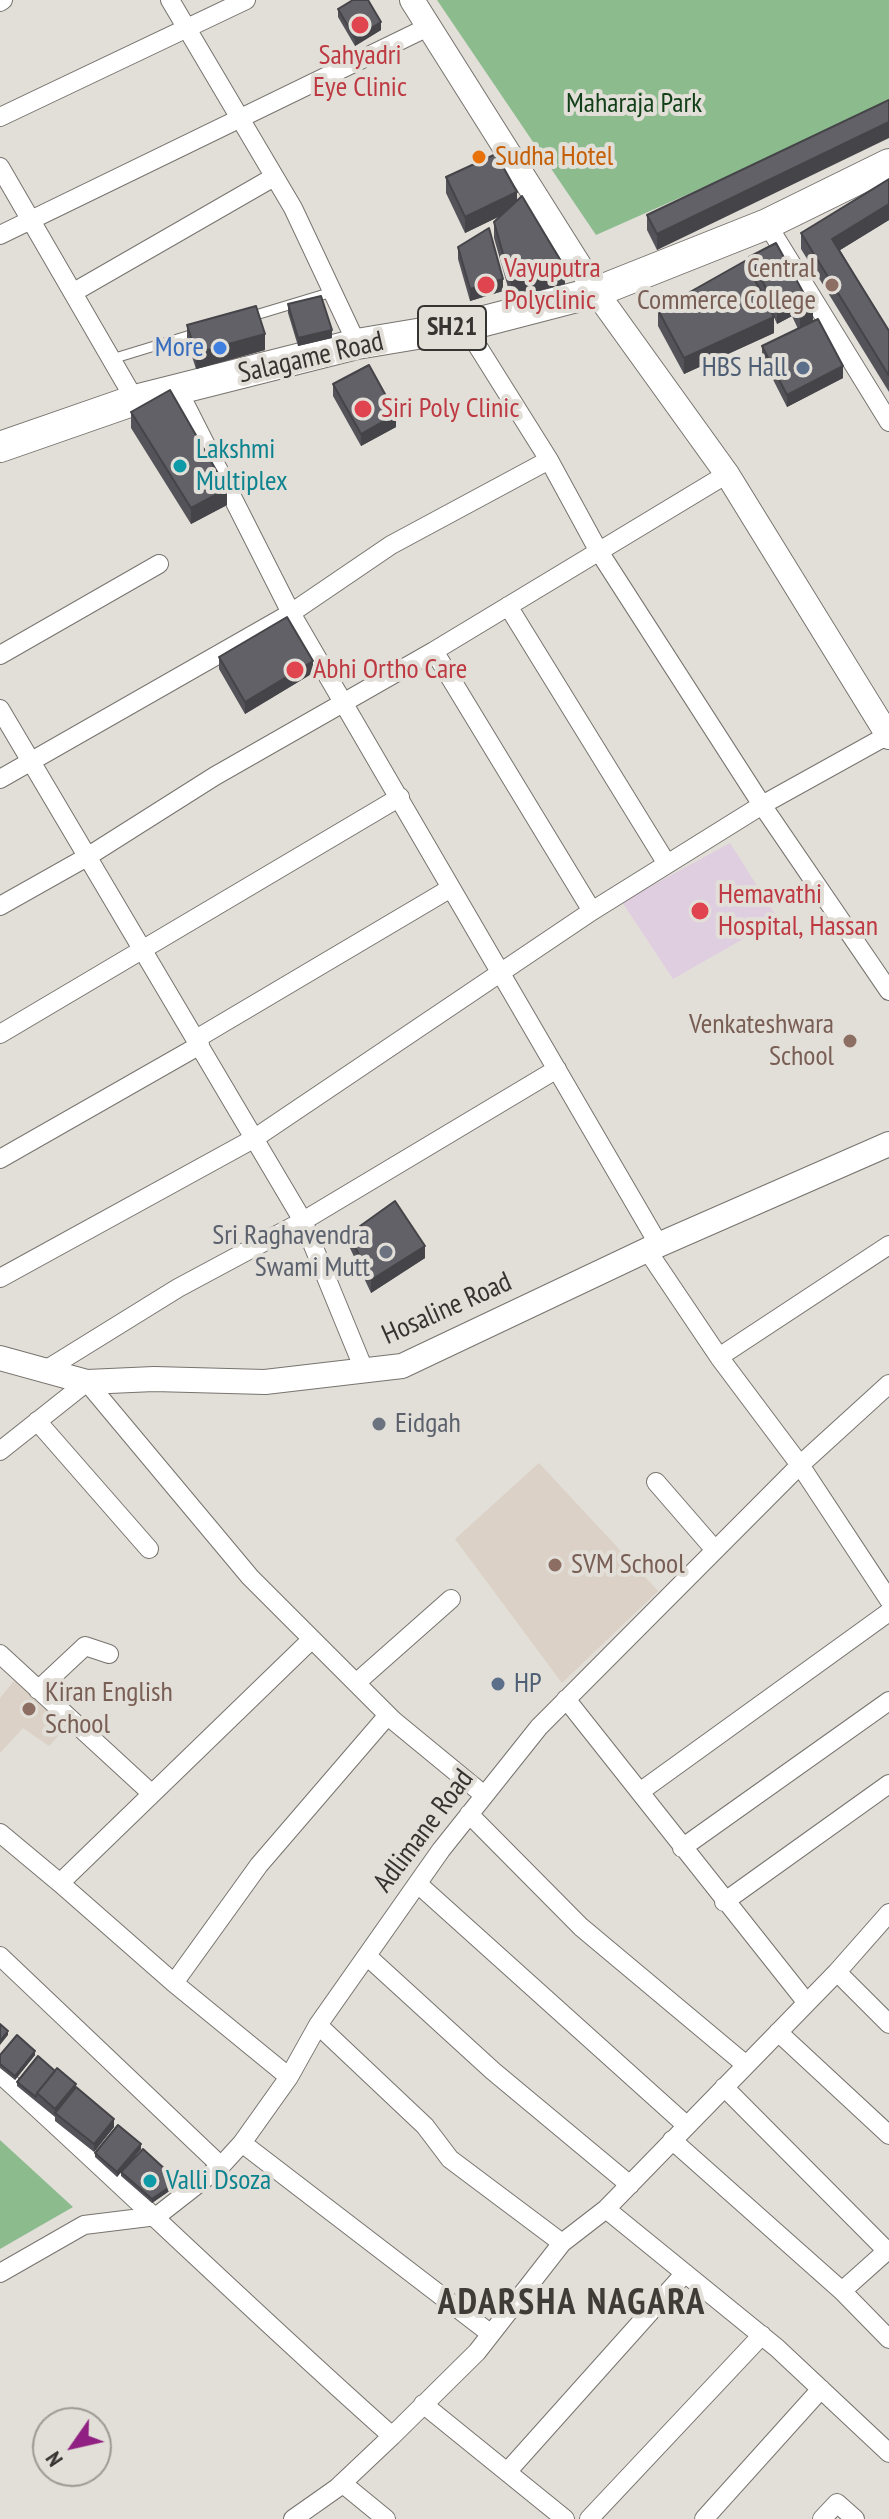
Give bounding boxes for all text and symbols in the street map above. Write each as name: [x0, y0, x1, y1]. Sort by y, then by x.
marker: Sahyadri Eye Clinic: [349, 14, 371, 36]
place label: Sahyadri Eye Clinic: [313, 39, 407, 105]
park label: Maharaja Park: [566, 87, 702, 121]
place label: Sudha Hotel: [495, 140, 613, 174]
marker: Sudha Hotel: [470, 148, 488, 166]
place label: Vayuputra Polyclinic: [504, 252, 601, 318]
place label: Central Commerce College: [637, 252, 816, 318]
marker: Vayuputra Polyclinic: [475, 274, 497, 296]
marker: Central Commerce College: [823, 276, 841, 294]
road number: SH21: [418, 306, 486, 350]
street label: Salagame Road: [235, 325, 387, 391]
place label: More: [155, 331, 204, 365]
marker: More: [211, 339, 229, 357]
place label: HBS Hall: [702, 351, 787, 385]
marker: HBS Hall: [794, 359, 812, 377]
place label: Siri Poly Clinic: [381, 392, 519, 426]
marker: Siri Poly Clinic: [352, 398, 374, 420]
place label: Lakshmi Multiplex: [196, 433, 288, 499]
marker: Lakshmi Multiplex: [171, 457, 189, 475]
place label: Abhi Ortho Care: [313, 653, 467, 687]
marker: Abhi Ortho Care: [284, 659, 306, 681]
place label: Hemavathi Hospital, Hassan: [718, 878, 878, 944]
marker: Hemavathi Hospital, Hassan: [689, 900, 711, 922]
place label: Venkateshwara School: [689, 1008, 834, 1074]
marker: Venkateshwara School: [841, 1032, 859, 1050]
place label: Sri Raghavendra Swami Mutt: [212, 1219, 370, 1285]
marker: Sri Raghavendra Swami Mutt: [377, 1243, 395, 1261]
street label: Hosaline Road: [377, 1266, 517, 1352]
place label: Eidgah: [395, 1407, 461, 1441]
marker: Eidgah: [370, 1415, 388, 1433]
place label: SVM School: [571, 1548, 685, 1582]
marker: SVM School: [546, 1556, 564, 1574]
place label: HP: [514, 1667, 542, 1701]
marker: HP: [489, 1675, 507, 1693]
place label: Kiran English School: [45, 1676, 173, 1742]
marker: Kiran English School: [20, 1700, 38, 1718]
street label: Adlimane Road: [367, 1763, 481, 1899]
place label: Valli Dsoza: [166, 2164, 271, 2198]
marker: Valli Dsoza: [141, 2172, 159, 2190]
district label: ADARSHA NAGARA: [438, 2282, 706, 2326]
north arrow: [32, 2407, 112, 2487]
text: N: [39, 2447, 69, 2472]

